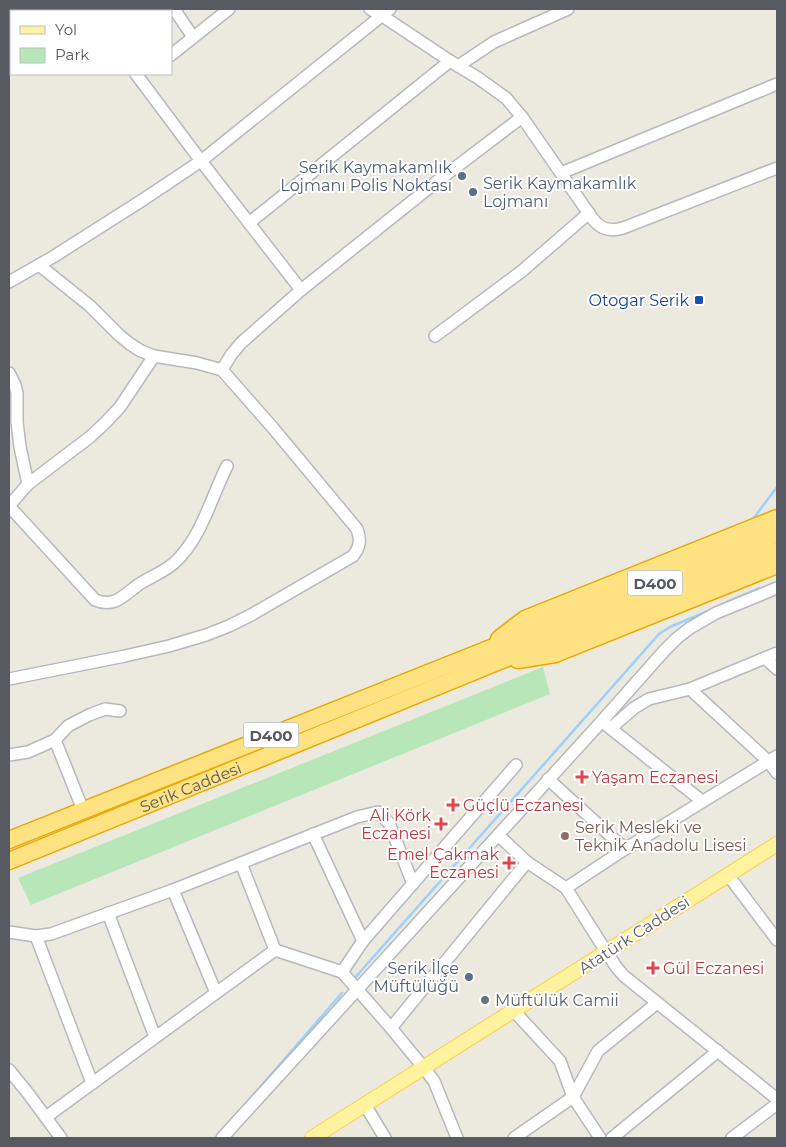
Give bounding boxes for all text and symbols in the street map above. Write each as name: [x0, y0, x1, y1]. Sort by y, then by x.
legend: [10, 10, 172, 75]
text: Yol: [55, 20, 77, 39]
text: Park: [55, 45, 89, 64]
place label: Serik Kaymakamlık Lojmanı Polis Noktası: [280, 158, 452, 195]
marker: Serik Kaymakamlık Lojmanı Polis Noktası: [456, 170, 468, 182]
place label: Serik Kaymakamlık Lojmanı: [483, 174, 637, 211]
marker: Serik Kaymakamlık Lojmanı: [467, 186, 479, 198]
place label: Otogar Serik: [589, 291, 689, 310]
marker: Otogar Serik: [693, 294, 705, 306]
road number: D400: [628, 570, 682, 596]
road number: D400: [244, 722, 298, 748]
street label: Serik Caddesi: [137, 758, 244, 816]
place label: Yaşam Eczanesi: [592, 768, 719, 787]
marker: Yaşam Eczanesi: [576, 771, 588, 783]
place label: Güçlü Eczanesi: [463, 796, 584, 815]
marker: Güçlü Eczanesi: [447, 799, 459, 811]
place label: Ali Körk Eczanesi: [361, 806, 431, 843]
marker: Ali Körk Eczanesi: [435, 818, 447, 830]
place label: Serik Mesleki ve Teknik Anadolu Lisesi: [575, 818, 746, 855]
marker: Serik Mesleki ve Teknik Anadolu Lisesi: [559, 830, 571, 842]
place label: Emel Çakmak Eczanesi: [387, 845, 499, 882]
marker: Emel Çakmak Eczanesi: [503, 857, 515, 869]
street label: Atatürk Caddesi: [575, 892, 693, 978]
place label: Serik İlçe Müftülüğü: [374, 959, 459, 996]
place label: Gül Eczanesi: [663, 959, 764, 978]
marker: Gül Eczanesi: [647, 962, 659, 974]
marker: Serik İlçe Müftülüğü: [463, 971, 475, 983]
place label: Müftülük Camii: [495, 991, 619, 1010]
marker: Müftülük Camii: [479, 994, 491, 1006]

